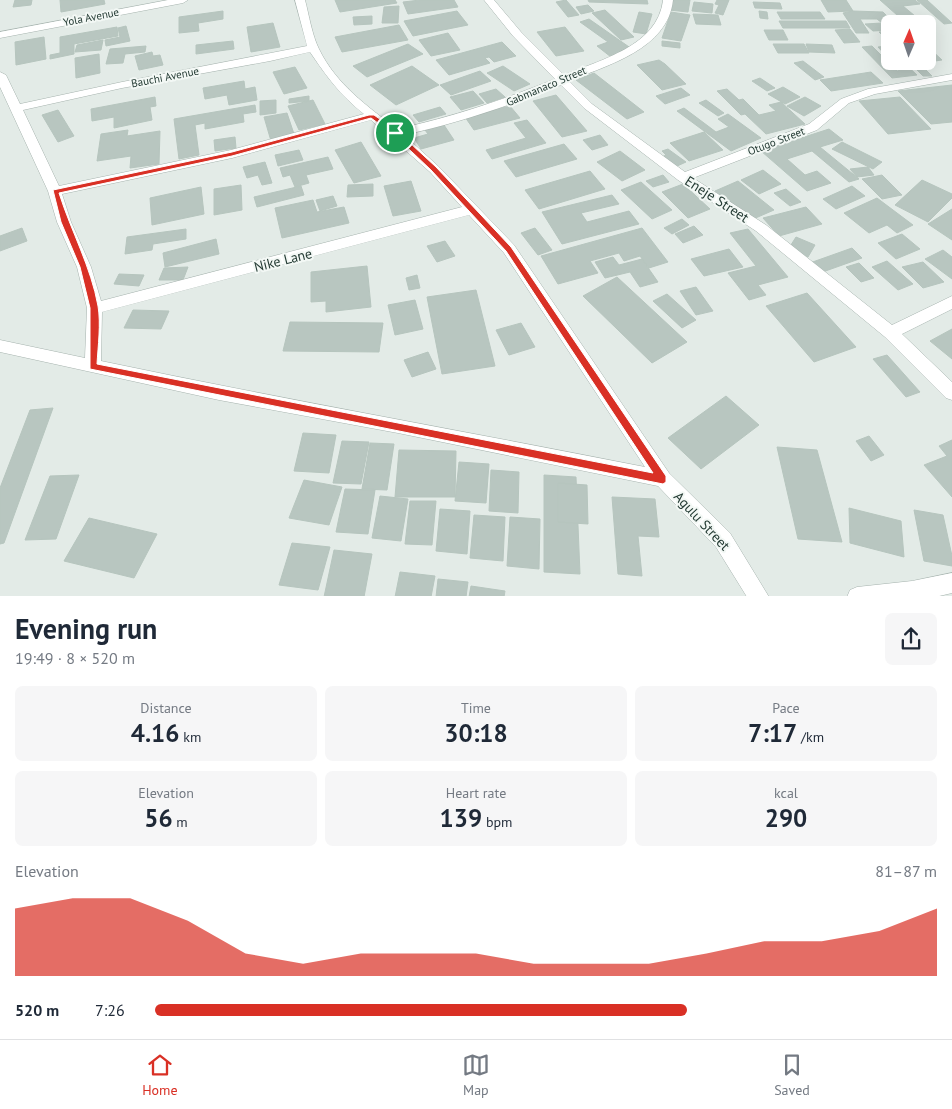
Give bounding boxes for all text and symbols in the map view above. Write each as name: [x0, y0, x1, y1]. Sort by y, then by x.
street label: Yola Avenue: [62, 5, 121, 29]
north arrow: [881, 15, 936, 70]
map controls: [881, 15, 936, 70]
street label: Bauchi Avenue: [130, 63, 200, 90]
street label: Gabmanaco Street: [504, 63, 588, 109]
pin: [374, 112, 416, 154]
icon: arrive: [381, 119, 409, 147]
street label: Otugo Street: [745, 124, 807, 158]
street label: Eneje Street: [682, 172, 753, 226]
street label: Nike Lane: [252, 244, 314, 276]
street label: Agulu Street: [670, 488, 734, 554]
text: Evening run: [15, 610, 157, 647]
button: share: [885, 613, 937, 665]
text: 19:49 · 8 × 520 m: [15, 648, 135, 668]
text: Distance: [140, 699, 192, 717]
text: Time: [461, 699, 491, 717]
text: Pace: [772, 699, 800, 717]
text: 4.16: [131, 717, 179, 749]
text: 30:18: [444, 717, 508, 749]
text: 7:17: [748, 717, 797, 749]
text: km: [179, 728, 201, 746]
text: /km: [797, 728, 824, 746]
text: Elevation: [138, 784, 194, 802]
text: Heart rate: [446, 784, 506, 802]
text: kcal: [774, 784, 798, 802]
text: 56: [144, 802, 173, 834]
text: 139: [440, 802, 482, 834]
text: 290: [765, 802, 807, 834]
text: m: [173, 813, 188, 831]
text: bpm: [482, 813, 512, 831]
text: Elevation: [15, 861, 79, 881]
text: 81–87 m: [875, 861, 937, 881]
text: 520 m: [15, 1000, 59, 1020]
text: 7:26: [95, 1000, 125, 1020]
tab: Home: [142, 1051, 178, 1099]
tab: Map: [462, 1051, 490, 1099]
tab: Saved: [774, 1051, 810, 1099]

